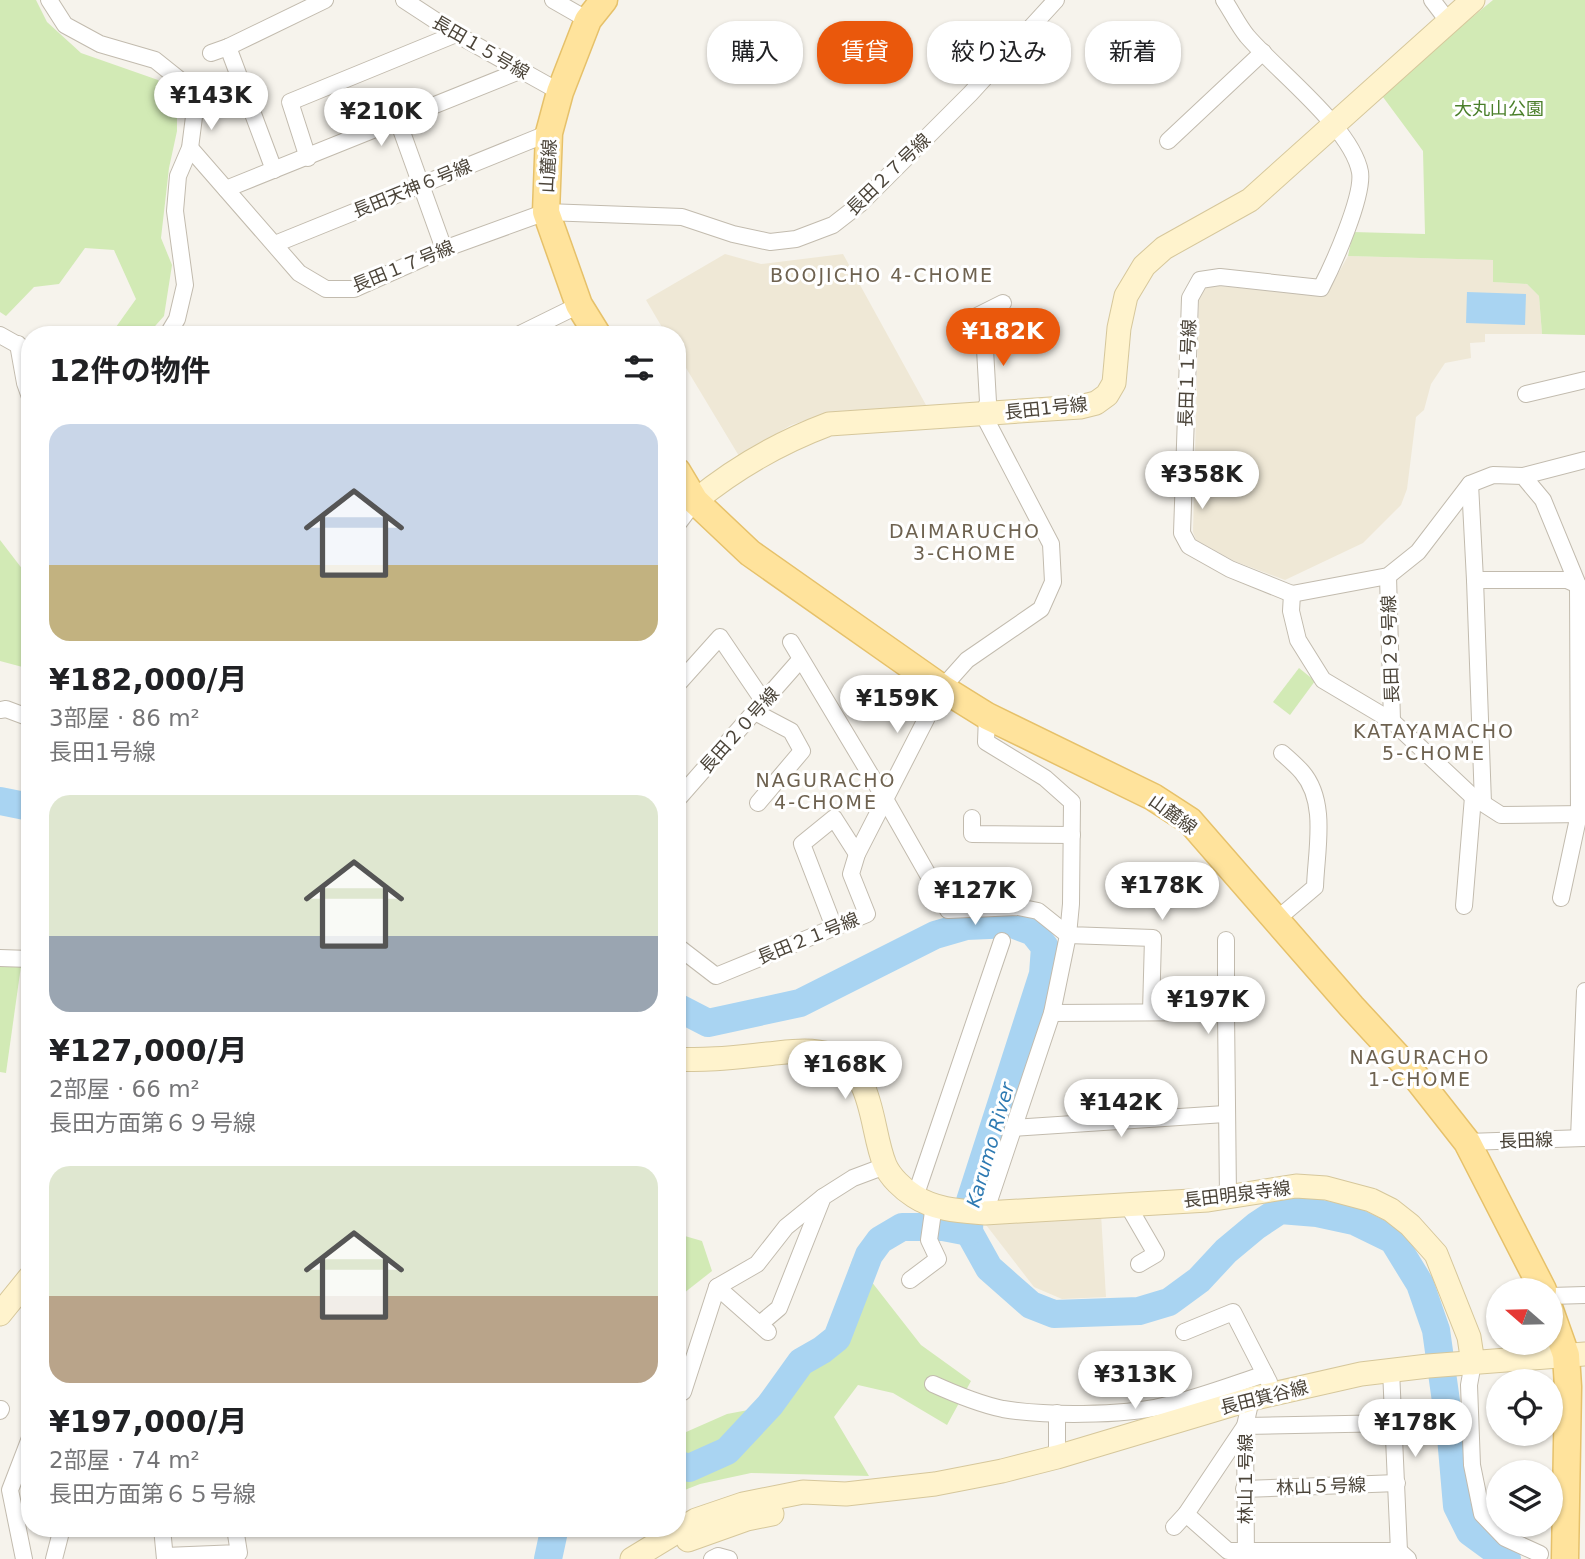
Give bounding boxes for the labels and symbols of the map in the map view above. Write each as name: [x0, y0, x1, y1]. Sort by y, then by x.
street label: 長田１５号線: [429, 11, 533, 83]
pin: ¥143K: [162, 72, 260, 132]
pin: ¥210K: [332, 88, 430, 148]
park label: 大丸山公園: [1454, 98, 1544, 119]
street label: 長田２７号線: [842, 129, 934, 219]
street label: 山麓線: [536, 138, 560, 194]
street label: 長田天神６号線: [350, 155, 474, 221]
street label: 長田１７号線: [349, 236, 457, 296]
district label: BOOJICHO 4-CHOME: [770, 264, 994, 286]
pin: ¥182K: [954, 308, 1052, 368]
street label: 長田１１号線: [1175, 319, 1199, 427]
street label: 長田1号線: [1003, 393, 1089, 423]
pin: ¥358K: [1153, 452, 1251, 511]
district label: DAIMARUCHO 3-CHOME: [889, 520, 1041, 564]
street label: 長田２９号線: [1378, 595, 1402, 703]
pin: ¥159K: [848, 676, 946, 735]
street label: 長田２０号線: [695, 683, 783, 777]
district label: KATAYAMACHO 5-CHOME: [1353, 720, 1515, 764]
district label: NAGURACHO 4-CHOME: [755, 769, 897, 813]
street label: 山麓線: [1145, 790, 1201, 838]
pin: ¥178K: [1113, 862, 1211, 922]
pin: ¥127K: [926, 867, 1024, 927]
street label: 長田２１号線: [754, 908, 862, 968]
pin: ¥197K: [1159, 976, 1257, 1036]
pin: ¥168K: [796, 1042, 894, 1101]
district label: NAGURACHO 1-CHOME: [1349, 1046, 1491, 1090]
water label: Karumo River: [962, 1079, 1019, 1210]
pin: ¥142K: [1072, 1080, 1170, 1139]
street label: 長田線: [1499, 1129, 1553, 1151]
street label: 長田明泉寺線: [1182, 1177, 1292, 1211]
north arrow: [1486, 1278, 1563, 1354]
pin: ¥313K: [1086, 1352, 1184, 1411]
street label: 長田箕谷線: [1218, 1376, 1310, 1418]
pin: ¥178K: [1366, 1400, 1464, 1459]
street label: 林山１号線: [1235, 1434, 1256, 1524]
street label: 林山５号線: [1276, 1474, 1366, 1498]

